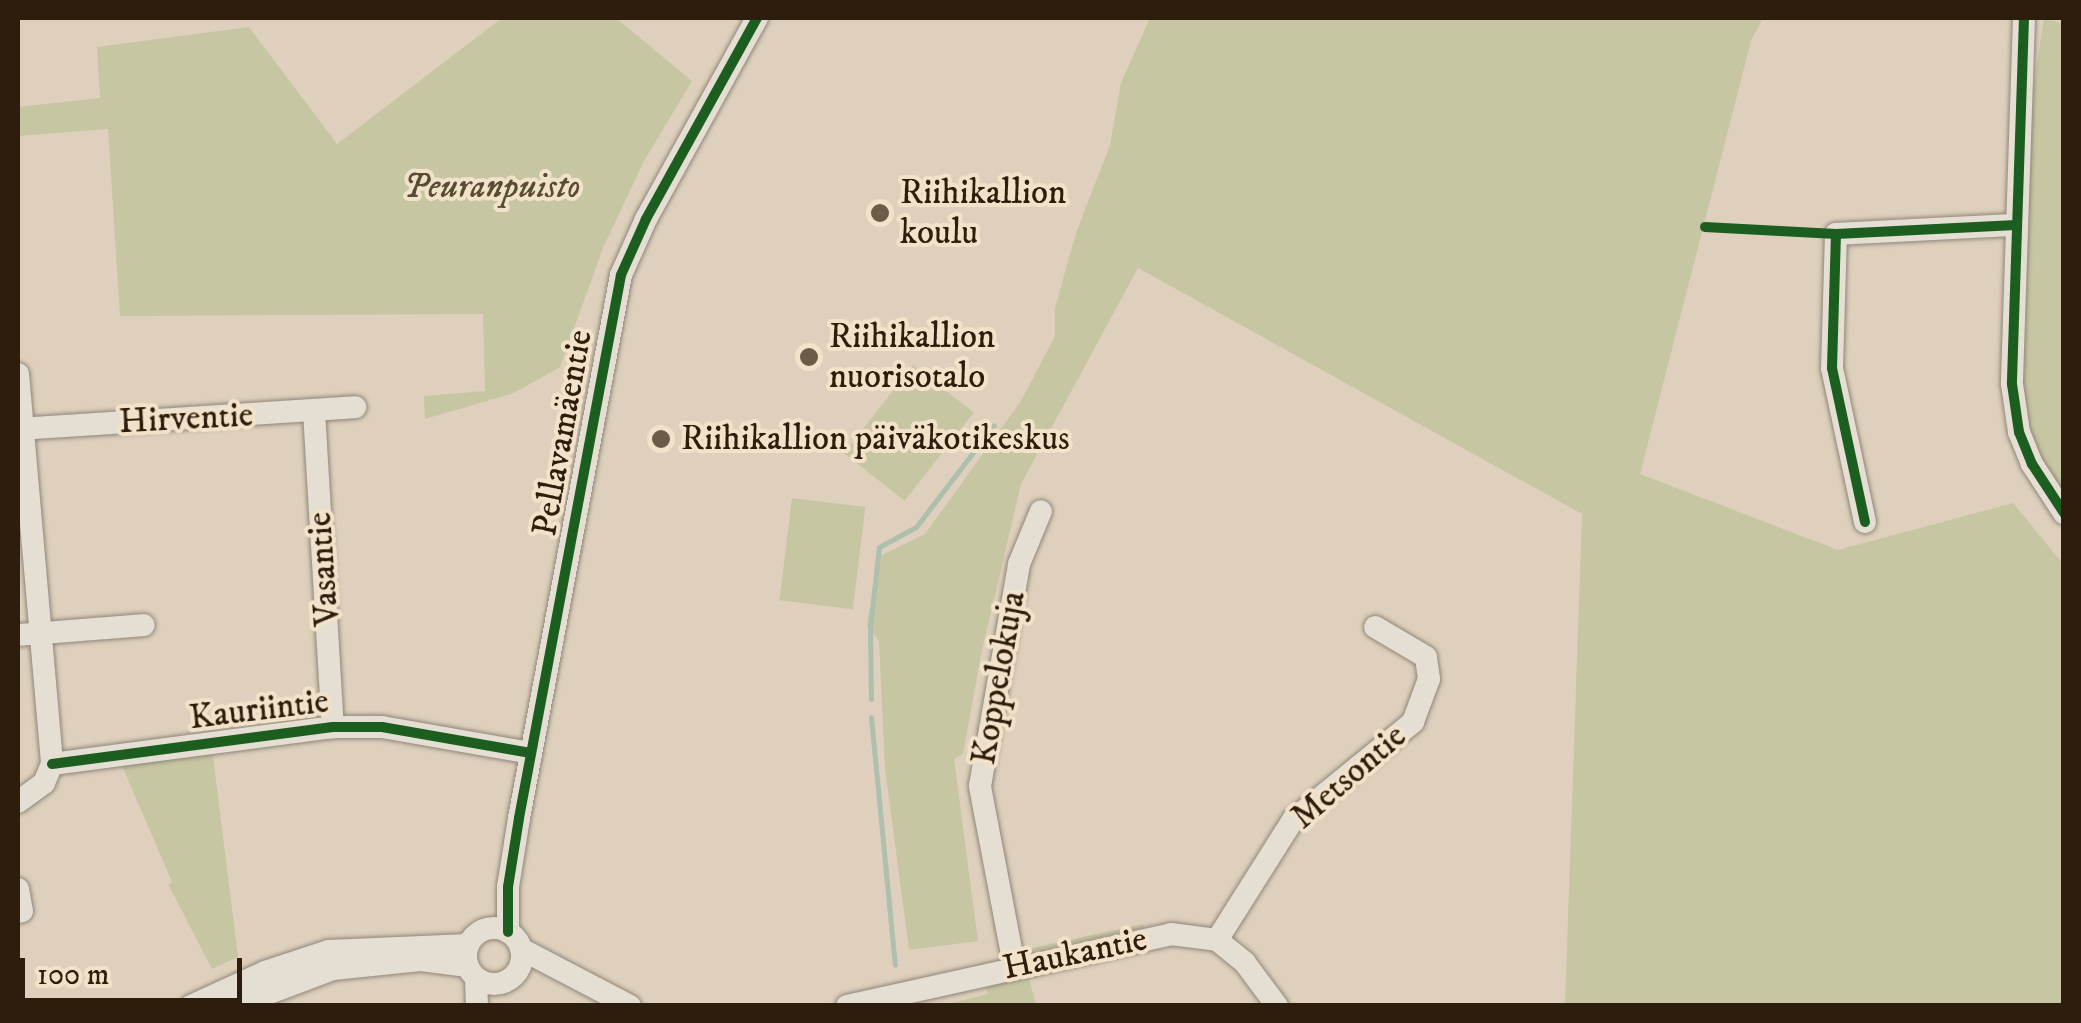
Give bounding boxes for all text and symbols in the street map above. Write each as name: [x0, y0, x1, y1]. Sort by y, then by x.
park label: Peuranpuisto: [404, 166, 580, 208]
place label: Riihikallion koulu: [900, 172, 1066, 254]
marker: Riihikallion koulu: [869, 202, 891, 224]
place label: Riihikallion nuorisotalo: [829, 316, 995, 398]
street label: Pellavamäentie: [524, 327, 602, 539]
marker: Riihikallion nuorisotalo: [798, 346, 820, 368]
street label: Hirventie: [118, 395, 254, 443]
place label: Riihikallion päiväkotikeskus: [681, 418, 1070, 460]
marker: Riihikallion päiväkotikeskus: [650, 428, 672, 450]
street label: Vasantie: [299, 511, 349, 627]
street label: Koppelokuja: [963, 588, 1035, 768]
street label: Kauriintie: [187, 681, 331, 739]
street label: Metsontie: [1283, 716, 1415, 838]
street label: Haukantie: [999, 918, 1151, 990]
scale bar: [25, 938, 248, 1000]
text: 100 m: [37, 957, 109, 994]

